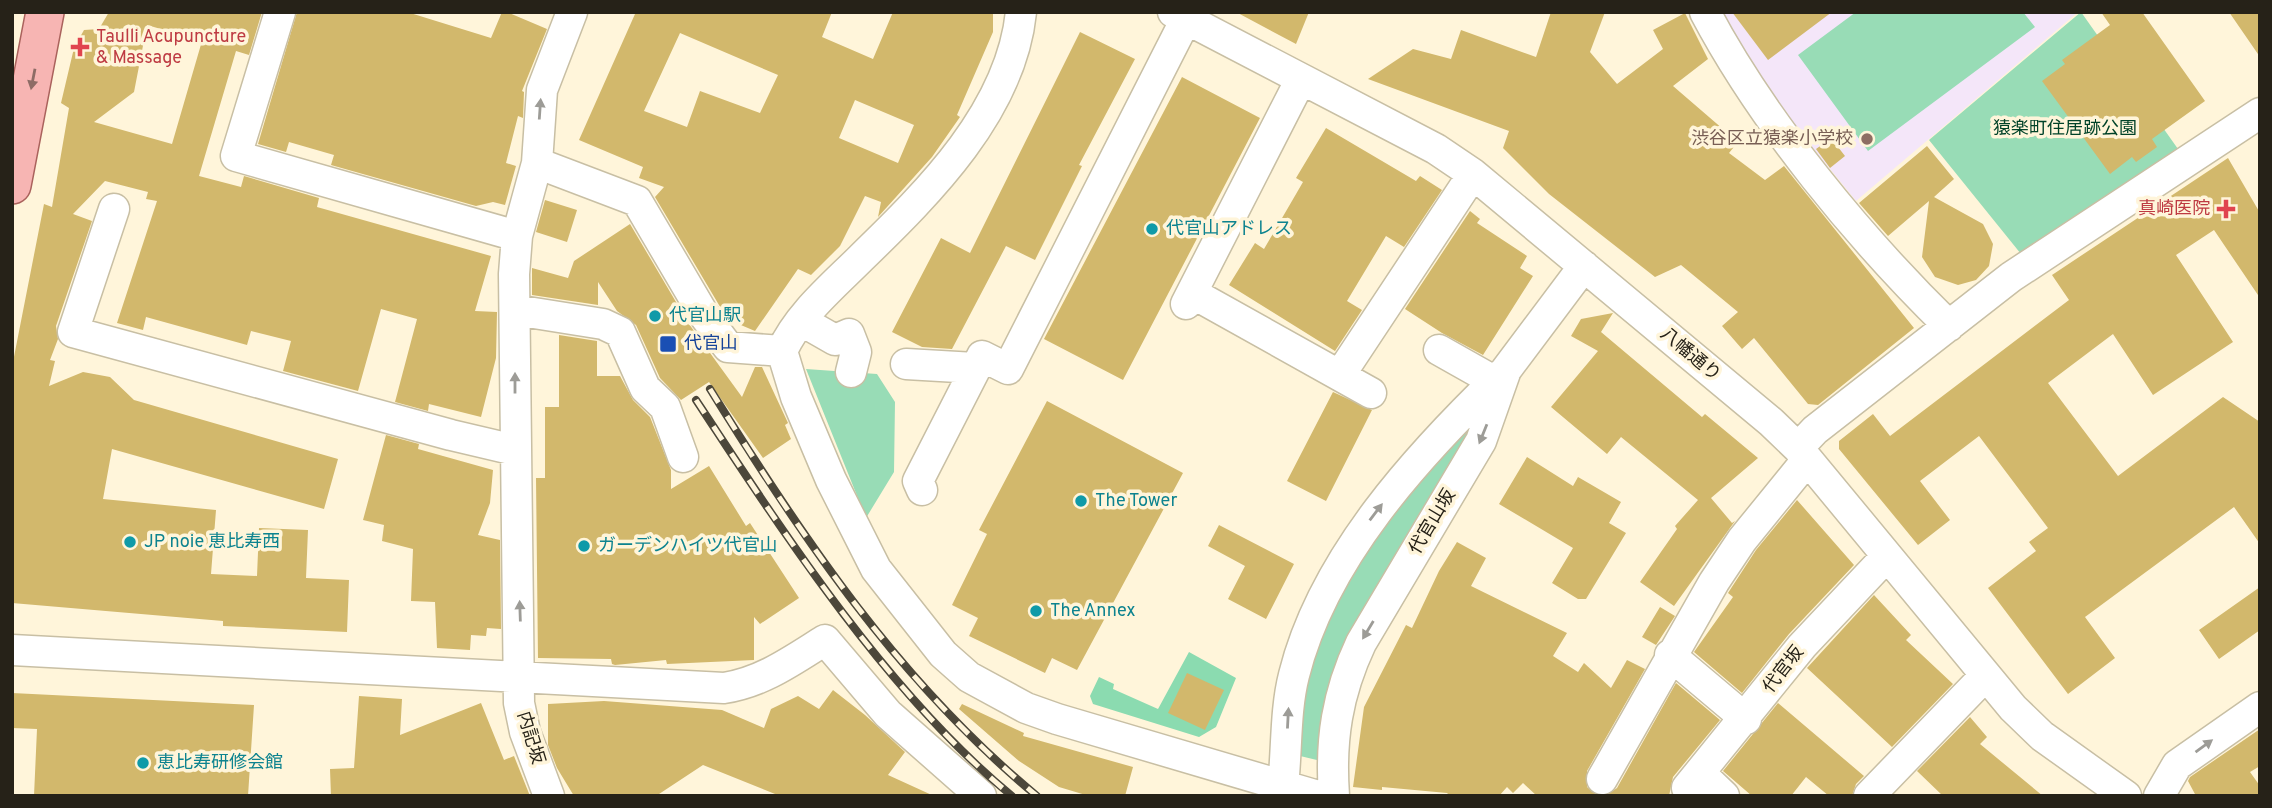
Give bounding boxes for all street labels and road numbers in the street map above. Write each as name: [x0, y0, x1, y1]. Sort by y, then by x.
street label: 八幡通り: [1655, 323, 1725, 387]
street label: 代官山坂: [1405, 485, 1461, 559]
street label: 代官坂: [1758, 642, 1810, 698]
street label: 内記坂: [511, 709, 549, 767]

